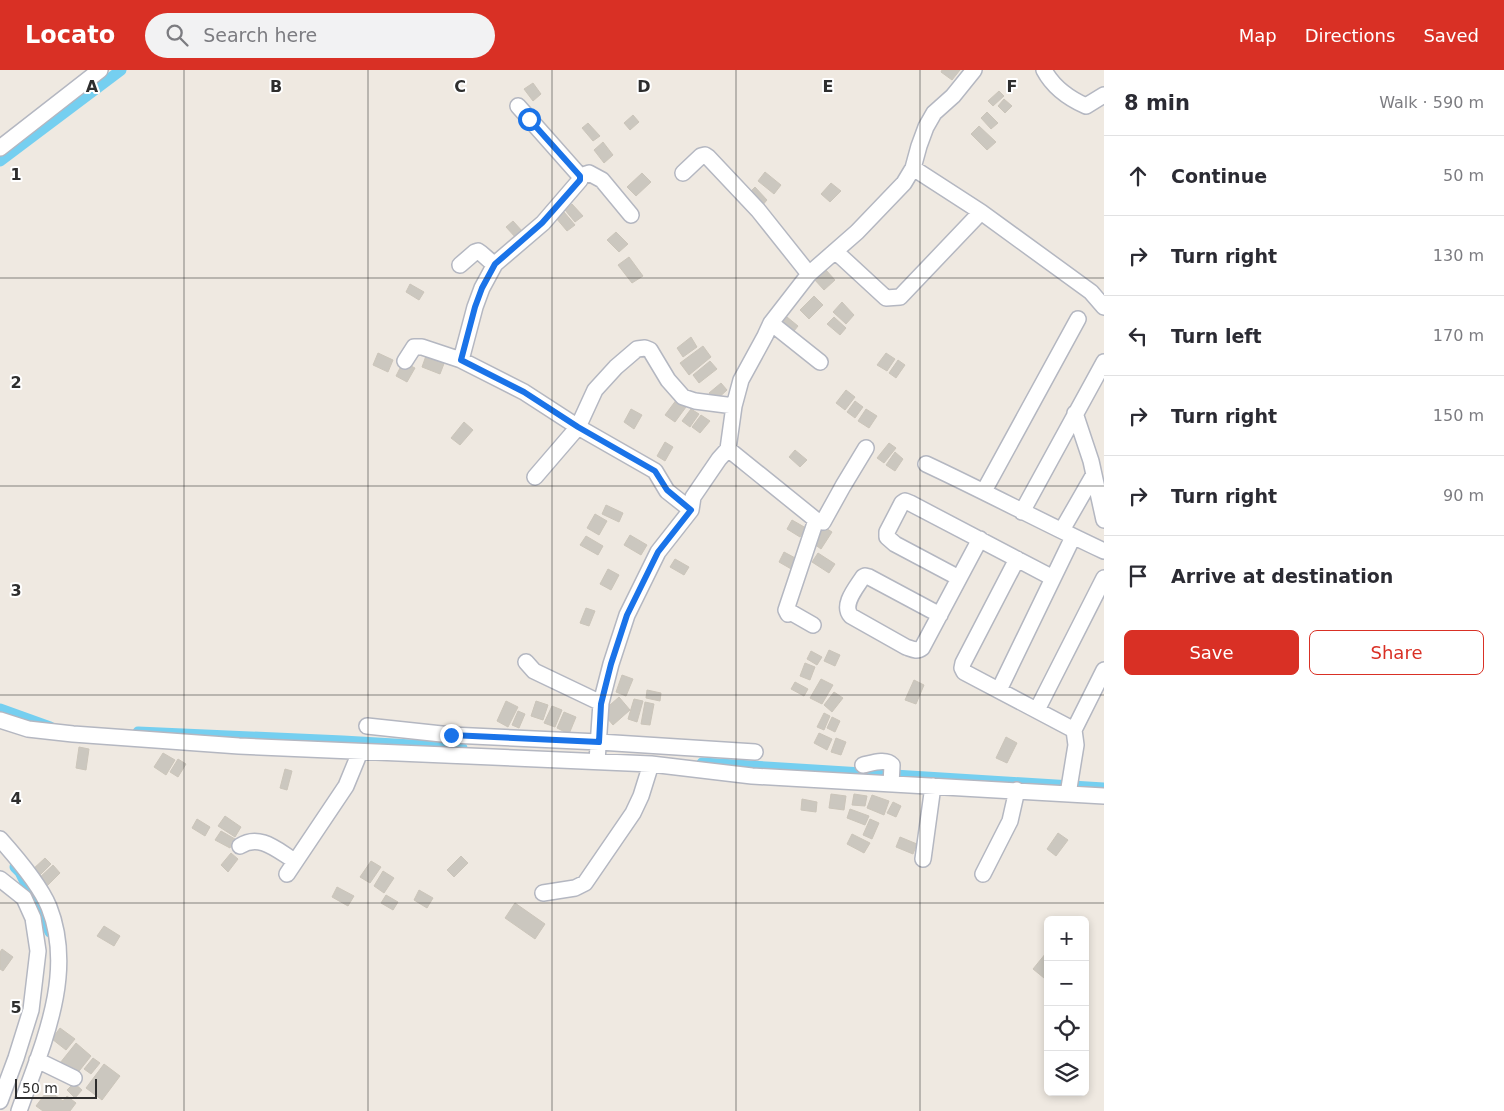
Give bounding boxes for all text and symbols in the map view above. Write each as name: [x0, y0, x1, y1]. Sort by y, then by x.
search box: [145, 13, 495, 58]
text: Locato: [25, 21, 115, 49]
icon: search: [163, 21, 191, 49]
text: Search here: [203, 24, 317, 46]
text: Map: [1239, 25, 1277, 46]
text: Directions: [1305, 25, 1395, 46]
text: Saved: [1423, 25, 1479, 46]
text: A: [86, 77, 99, 96]
text: B: [270, 77, 282, 96]
text: C: [454, 77, 466, 96]
text: D: [637, 77, 651, 96]
text: E: [823, 77, 833, 96]
text: F: [1007, 77, 1017, 96]
text: 8 min: [1124, 91, 1190, 115]
text: Walk · 590 m: [1379, 93, 1484, 112]
route start: [518, 108, 541, 131]
icon: ahead: [1124, 162, 1152, 190]
text: 1: [10, 165, 22, 184]
text: Continue: [1171, 165, 1267, 187]
text: 50 m: [1443, 166, 1484, 185]
icon: right: [1124, 242, 1152, 270]
text: Turn right: [1171, 245, 1277, 267]
text: 130 m: [1433, 246, 1484, 265]
icon: left: [1124, 322, 1152, 350]
text: Turn left: [1171, 325, 1262, 347]
text: 170 m: [1433, 326, 1484, 345]
text: 2: [10, 373, 22, 392]
icon: right: [1124, 402, 1152, 430]
text: Turn right: [1171, 405, 1277, 427]
text: 150 m: [1433, 406, 1484, 425]
icon: right: [1124, 482, 1152, 510]
text: Turn right: [1171, 485, 1277, 507]
text: 90 m: [1443, 486, 1484, 505]
icon: arrive: [1124, 562, 1152, 590]
text: Arrive at destination: [1171, 565, 1393, 587]
text: 3: [10, 581, 22, 600]
button: Save: [1124, 630, 1299, 675]
button: Share: [1309, 630, 1484, 675]
route end: [440, 724, 463, 747]
text: 4: [10, 789, 22, 808]
map controls: [1044, 916, 1089, 1096]
button: +: [1044, 916, 1089, 961]
button: −: [1044, 961, 1089, 1006]
text: 5: [10, 998, 22, 1017]
button: locate: [1044, 1006, 1089, 1051]
button: layers: [1044, 1051, 1089, 1096]
scale bar: [15, 1076, 98, 1099]
text: 50 m: [22, 1080, 58, 1096]

